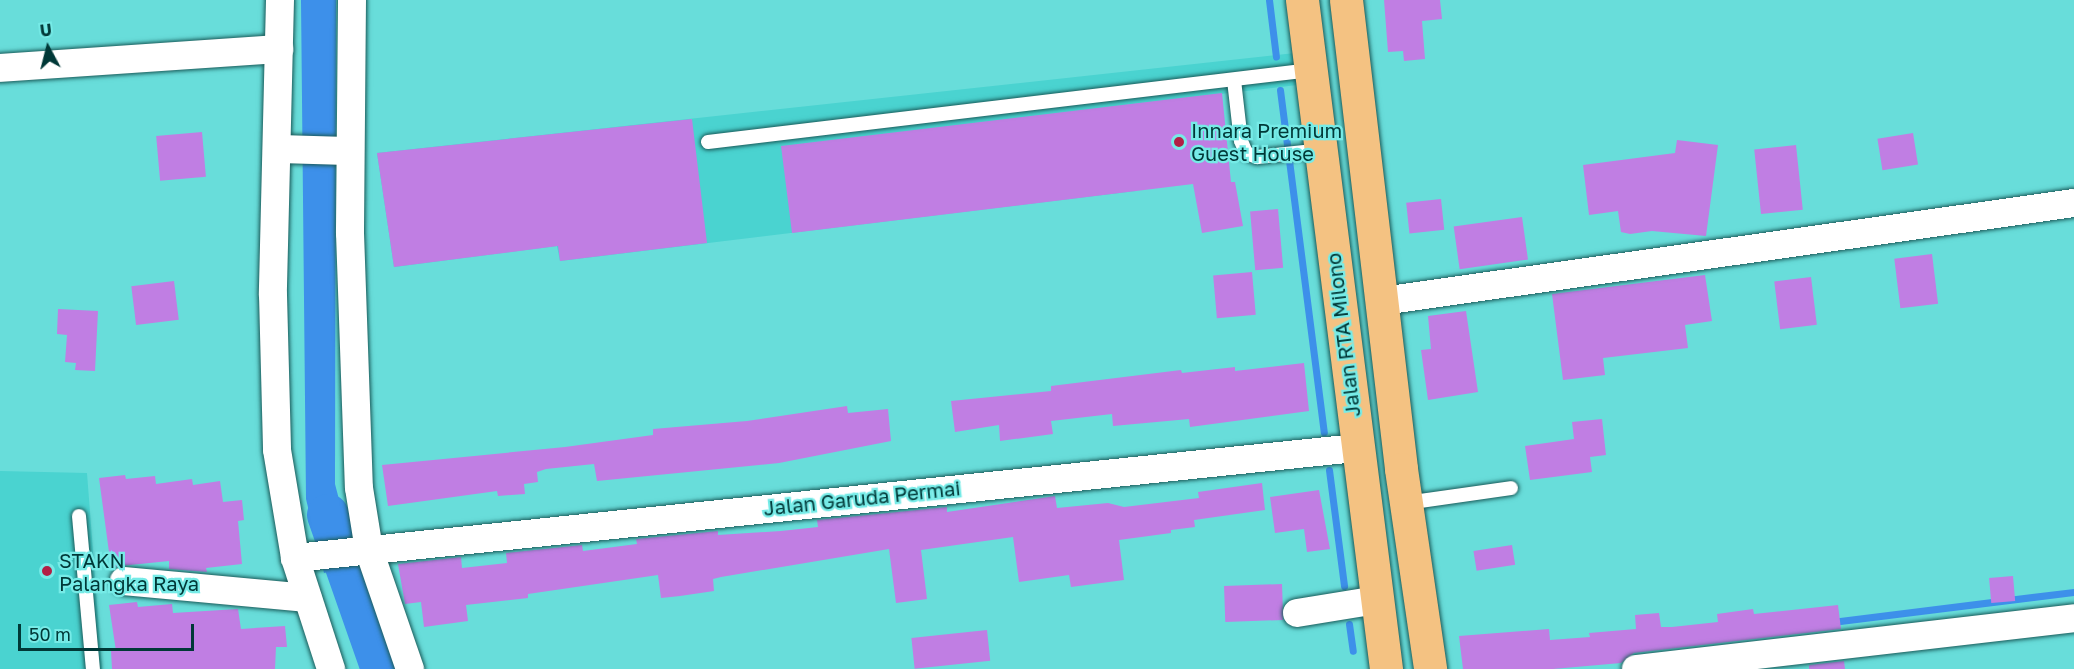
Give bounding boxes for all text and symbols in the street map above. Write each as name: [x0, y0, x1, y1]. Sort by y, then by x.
north arrow: [18, 18, 78, 78]
text: U: [39, 19, 53, 41]
place label: Innara Premium Guest House: [1191, 118, 1342, 165]
marker: Innara Premium Guest House: [1172, 135, 1186, 149]
street label: Jalan RTA Milono: [1321, 252, 1365, 418]
street label: Jalan Garuda Permai: [762, 476, 962, 520]
place label: STAKN Palangka Raya: [59, 548, 199, 595]
marker: STAKN Palangka Raya: [40, 564, 54, 578]
scale bar: [21, 612, 196, 650]
text: 50 m: [29, 623, 71, 645]

